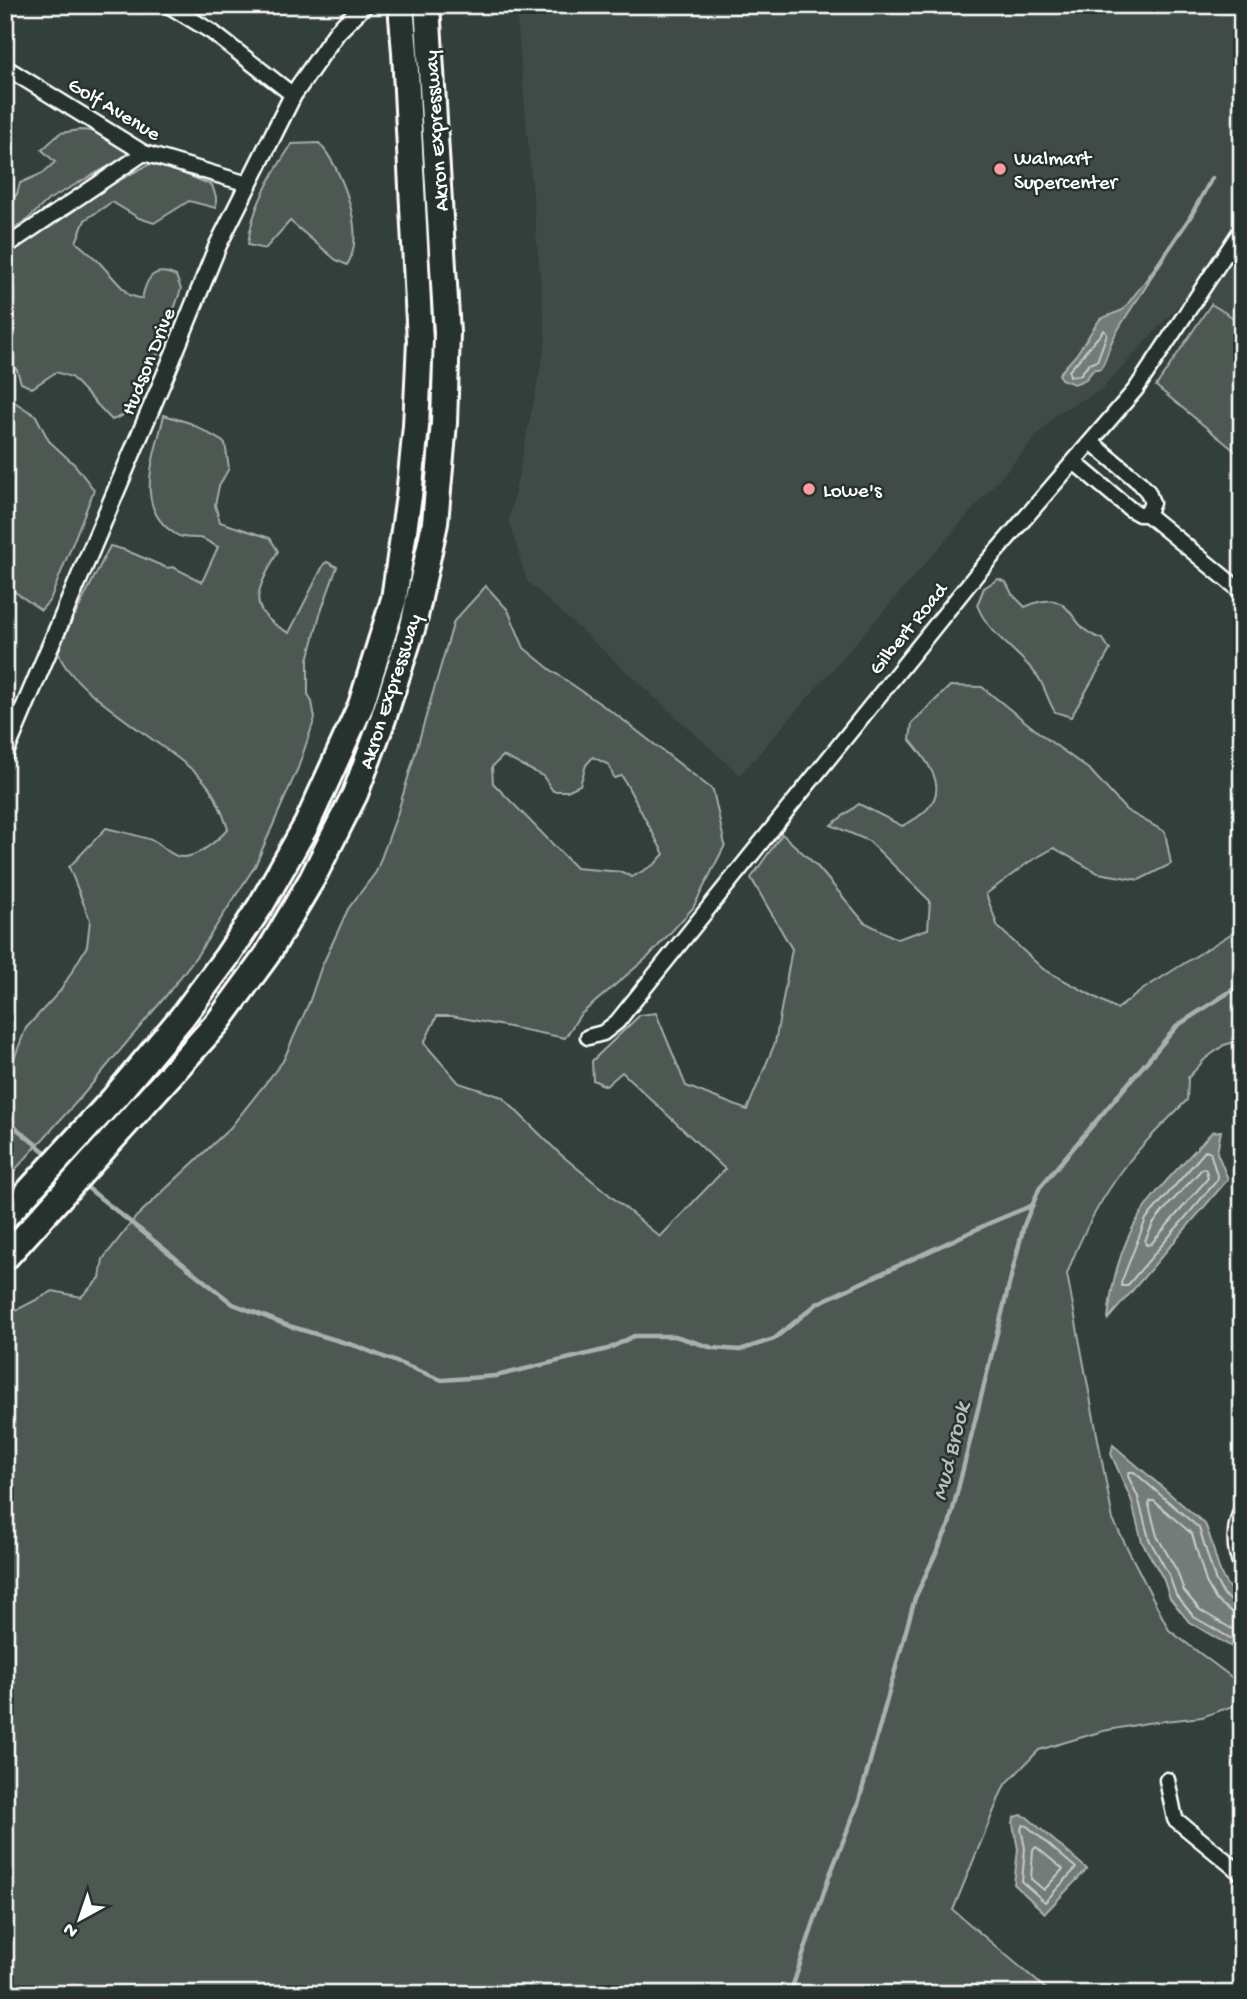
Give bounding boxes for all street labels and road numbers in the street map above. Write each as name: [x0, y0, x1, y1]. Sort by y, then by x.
street label: Akron Expressway: [420, 49, 457, 212]
street label: Golf Avenue: [62, 74, 165, 149]
street label: Hudson Drive: [117, 304, 184, 420]
street label: Gilbert Road: [865, 578, 955, 681]
street label: Akron Expressway: [355, 611, 429, 773]

